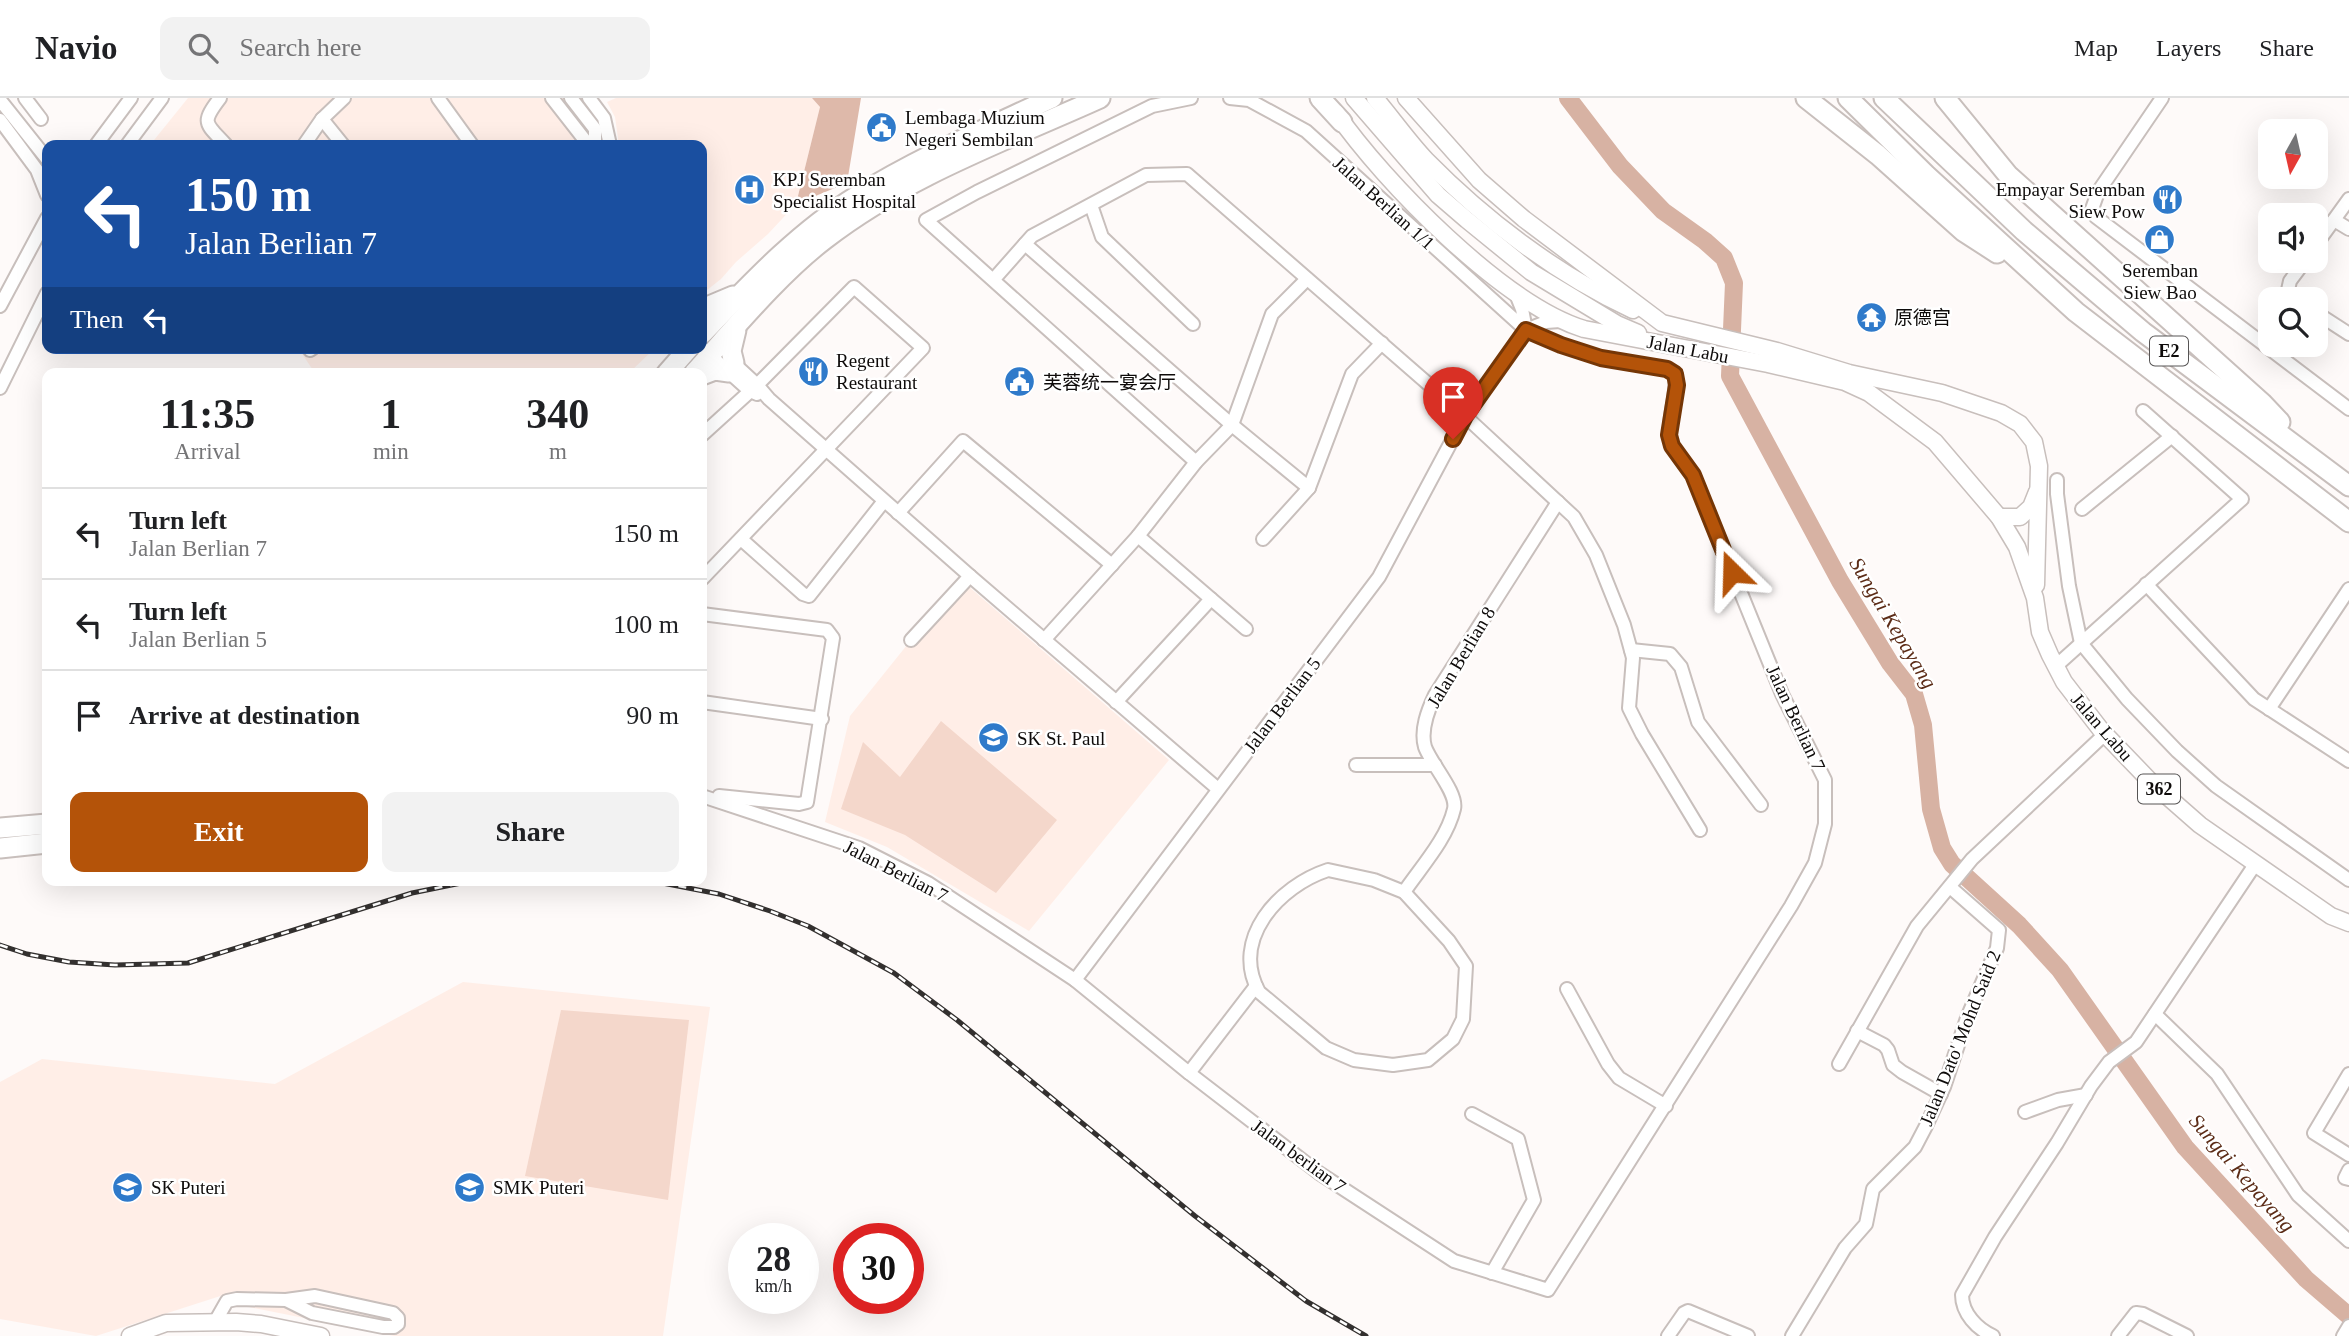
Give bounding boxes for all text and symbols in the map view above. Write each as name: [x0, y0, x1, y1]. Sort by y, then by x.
search box: [160, 17, 650, 80]
icon: search: [184, 29, 222, 67]
text: Navio: [35, 30, 118, 66]
text: Search here: [240, 33, 361, 62]
text: Map: [2074, 35, 2118, 61]
text: Layers: [2156, 35, 2221, 61]
text: Share: [2259, 35, 2314, 61]
place label: Lembaga Muzium Negeri Sembilan: [905, 107, 1045, 150]
public building icon: Lembaga Muzium Negeri Sembilan: [865, 111, 899, 145]
north arrow: [2258, 119, 2328, 189]
map controls: [2258, 119, 2328, 357]
street label: Jalan Berlian 1/1: [1329, 152, 1439, 254]
text: 150 m: [185, 167, 312, 222]
icon: left: [70, 168, 161, 259]
place label: KPJ Seremban Specialist Hospital: [773, 169, 916, 212]
hospital icon: KPJ Seremban Specialist Hospital: [733, 173, 767, 207]
place label: Empayar Seremban Siew Pow: [1996, 179, 2145, 222]
restaurant icon: Empayar Seremban Siew Pow: [2151, 183, 2185, 217]
button: sound: [2258, 203, 2328, 273]
shop icon: Seremban Siew Bao: [2143, 222, 2177, 256]
text: Jalan Berlian 7: [185, 225, 377, 261]
place label: Seremban Siew Bao: [2122, 260, 2198, 303]
button: search: [2258, 287, 2328, 357]
temple icon: 原德宫: [1854, 300, 1888, 334]
icon: left: [137, 301, 175, 339]
text: Then: [70, 305, 123, 334]
place label: 原德宫: [1894, 307, 1951, 328]
street label: Jalan Labu: [1645, 331, 1731, 367]
road number: E2: [2150, 337, 2188, 366]
place label: Regent Restaurant: [836, 350, 918, 393]
restaurant icon: Regent Restaurant: [796, 354, 830, 388]
public building icon: 芙蓉统一宴会厅: [1003, 365, 1037, 399]
pin: [1423, 367, 1483, 439]
place label: 芙蓉统一宴会厅: [1043, 372, 1176, 393]
icon: arrive: [1434, 378, 1472, 416]
text: 11:35: [160, 391, 255, 437]
text: 1: [380, 391, 401, 437]
text: 340: [526, 391, 589, 437]
text: Arrival: [174, 439, 241, 464]
text: min: [373, 439, 409, 464]
text: m: [549, 439, 567, 464]
text: Turn left: [129, 506, 227, 535]
icon: left: [70, 515, 108, 553]
text: 150 m: [613, 519, 679, 548]
position arrow: [1695, 535, 1769, 609]
text: Jalan Berlian 7: [129, 536, 267, 561]
water label: Sungai Kepayang: [1844, 553, 1942, 693]
text: Turn left: [129, 597, 227, 626]
street label: Jalan Berlian 8: [1423, 603, 1499, 711]
icon: left: [70, 606, 108, 644]
text: 100 m: [613, 610, 679, 639]
text: Jalan Berlian 5: [129, 627, 267, 652]
street label: Jalan Berlian 5: [1239, 653, 1325, 757]
street label: Jalan Berlian 7: [1762, 662, 1830, 774]
street label: Jalan Labu: [2067, 689, 2137, 766]
icon: arrive: [70, 697, 108, 735]
text: Arrive at destination: [129, 701, 360, 730]
text: 90 m: [626, 701, 679, 730]
school or university icon: SK St. Paul: [977, 721, 1011, 755]
place label: SK St. Paul: [1017, 728, 1105, 749]
road number: 362: [2138, 774, 2180, 804]
button: Exit: [70, 792, 368, 872]
button: Share: [382, 792, 679, 872]
street label: Jalan Berlian 7: [840, 836, 952, 906]
street label: Jalan Dato' Mohd Said 2: [1915, 947, 2005, 1129]
water label: Sungai Kepayang: [2184, 1109, 2300, 1237]
street label: Jalan berlian 7: [1248, 1115, 1350, 1197]
school or university icon: SK Puteri: [111, 1170, 145, 1204]
school or university icon: SMK Puteri: [453, 1170, 487, 1204]
place label: SK Puteri: [151, 1177, 225, 1198]
place label: SMK Puteri: [493, 1177, 584, 1198]
speed limit sign: 30: [833, 1223, 924, 1314]
text: 28: [756, 1240, 791, 1279]
text: km/h: [755, 1276, 792, 1296]

